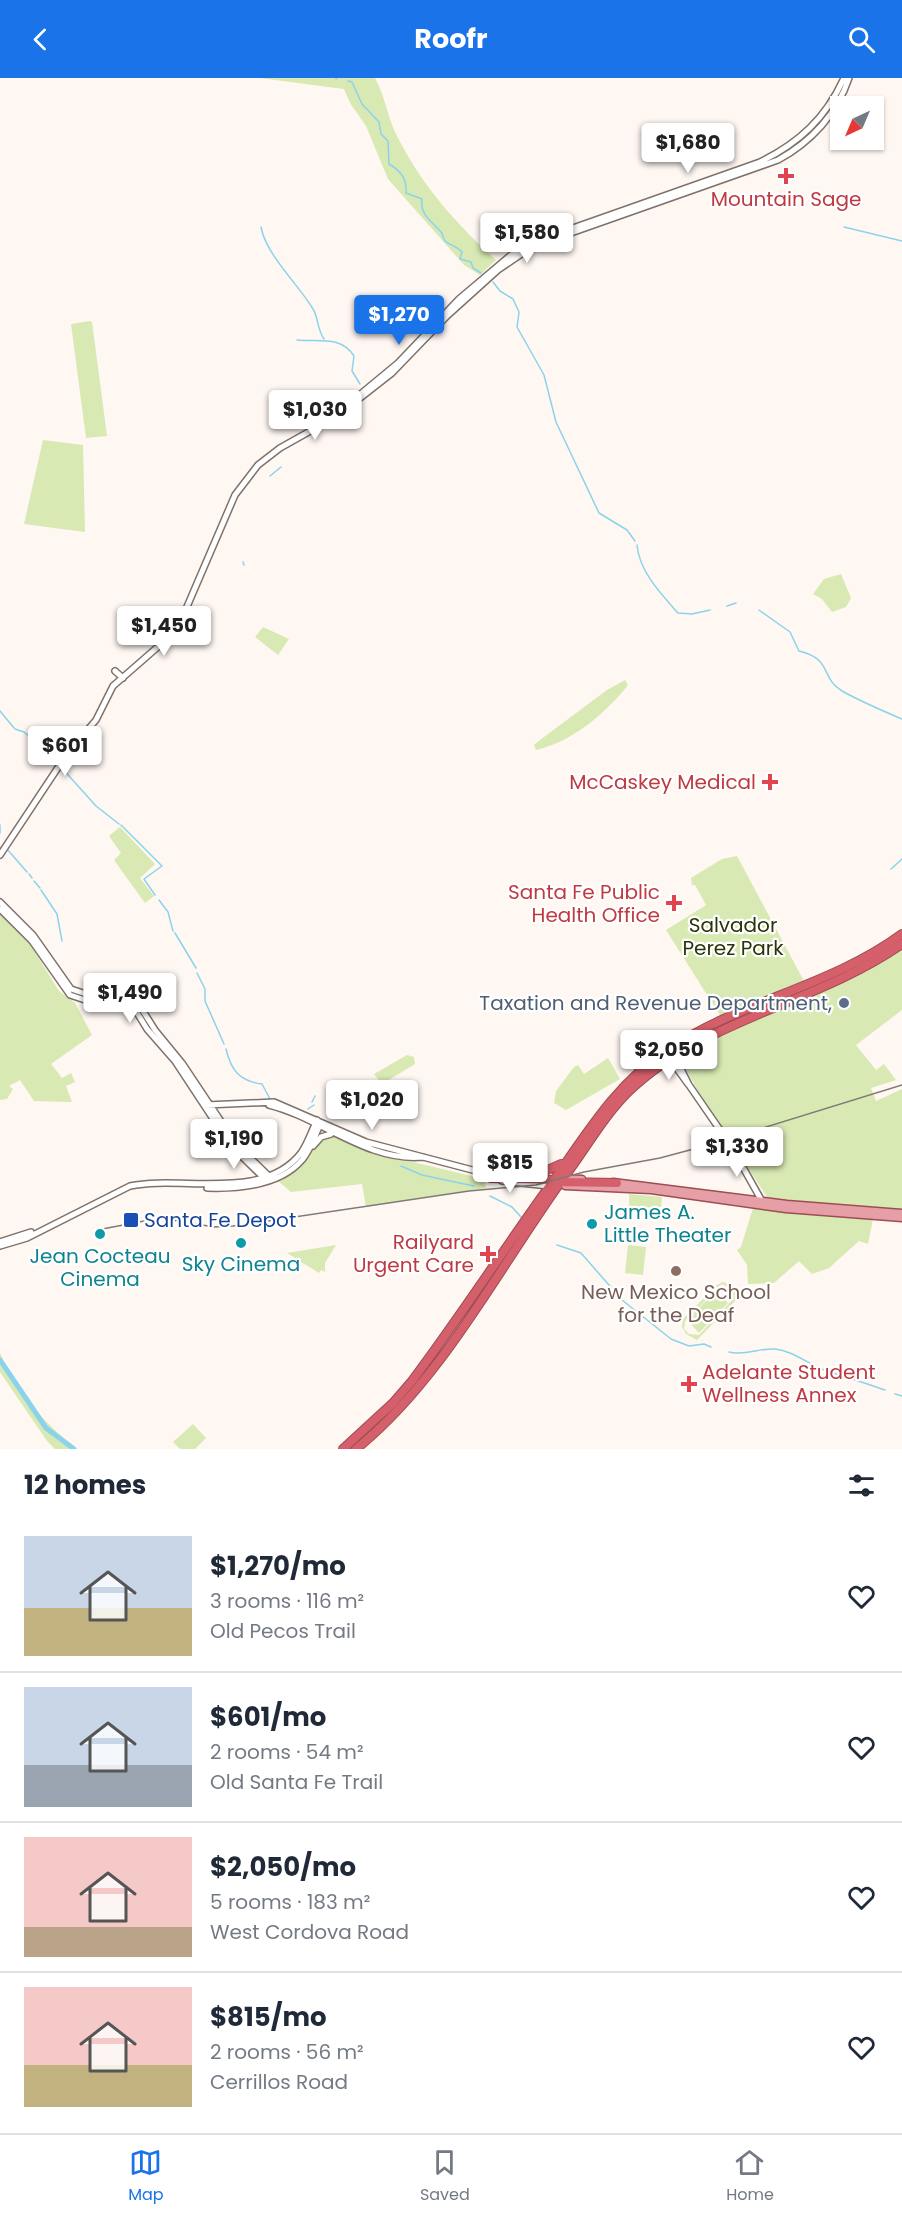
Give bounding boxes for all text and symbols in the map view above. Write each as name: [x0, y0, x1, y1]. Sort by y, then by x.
text: Roofr: [414, 20, 488, 57]
icon: back: [24, 23, 57, 56]
icon: search: [845, 23, 878, 56]
north arrow: [830, 96, 884, 150]
map controls: [830, 96, 884, 150]
pin: $1,680: [639, 123, 737, 174]
text: $1,680: [655, 128, 721, 156]
marker: Mountain Sage: [777, 167, 795, 185]
place label: Mountain Sage: [711, 185, 861, 213]
pin: $1,580: [478, 213, 576, 264]
text: $1,580: [494, 218, 560, 246]
pin: $1,270: [350, 295, 448, 346]
text: $1,270: [368, 300, 430, 328]
pin: $1,030: [266, 390, 364, 441]
text: $1,030: [283, 395, 347, 423]
pin: $1,450: [115, 606, 213, 657]
text: $1,450: [131, 611, 197, 639]
pin: $601: [29, 726, 101, 777]
text: $601: [42, 731, 88, 759]
place label: McCaskey Medical: [569, 768, 756, 796]
marker: McCaskey Medical: [761, 773, 779, 791]
place label: Santa Fe Public Health Office: [508, 878, 660, 929]
marker: Santa Fe Public Health Office: [665, 894, 683, 912]
park label: Salvador Perez Park: [682, 911, 784, 962]
pin: $1,490: [81, 973, 179, 1024]
text: $1,490: [97, 978, 163, 1006]
place label: Taxation and Revenue Department,: [479, 989, 832, 1017]
marker: Taxation and Revenue Department,: [837, 996, 851, 1010]
pin: $2,050: [620, 1030, 718, 1081]
text: $2,050: [634, 1035, 704, 1063]
pin: $1,020: [323, 1080, 421, 1131]
text: $1,020: [340, 1085, 404, 1113]
pin: $1,190: [185, 1119, 283, 1170]
text: $1,190: [204, 1124, 264, 1152]
pin: $1,330: [688, 1127, 786, 1178]
text: $1,330: [705, 1132, 769, 1160]
pin: $815: [474, 1143, 546, 1194]
text: $815: [487, 1148, 533, 1176]
place label: James A. Little Theater: [604, 1198, 731, 1249]
place label: Santa Fe Depot: [144, 1206, 296, 1234]
marker: Santa Fe Depot: [122, 1211, 140, 1229]
marker: James A. Little Theater: [585, 1217, 599, 1231]
marker: Jean Cocteau Cinema: [93, 1227, 107, 1241]
place label: Railyard Urgent Care: [353, 1228, 474, 1279]
marker: Sky Cinema: [234, 1236, 248, 1250]
place label: Jean Cocteau Cinema: [29, 1242, 171, 1293]
marker: Railyard Urgent Care: [479, 1245, 497, 1263]
place label: Sky Cinema: [182, 1250, 300, 1278]
marker: New Mexico School for the Deaf: [669, 1264, 683, 1278]
place label: New Mexico School for the Deaf: [581, 1278, 771, 1329]
place label: Adelante Student Wellness Annex: [702, 1358, 875, 1409]
marker: Adelante Student Wellness Annex: [680, 1375, 698, 1393]
text: 12 homes: [24, 1467, 146, 1503]
icon: filters: [845, 1469, 878, 1502]
text: $1,270/mo: [210, 1548, 346, 1584]
icon: home: [72, 1560, 144, 1632]
icon: heart: [845, 1580, 878, 1613]
text: 3 rooms · 116 m²: [210, 1587, 364, 1615]
text: Old Pecos Trail: [210, 1617, 356, 1645]
text: $601/mo: [210, 1699, 326, 1735]
icon: home: [72, 1711, 144, 1783]
icon: heart: [845, 1731, 878, 1764]
text: 2 rooms · 54 m²: [210, 1738, 364, 1766]
text: Old Santa Fe Trail: [210, 1768, 383, 1796]
text: $2,050/mo: [210, 1849, 356, 1885]
icon: home: [72, 1861, 144, 1933]
icon: heart: [845, 1881, 878, 1914]
text: 5 rooms · 183 m²: [210, 1888, 370, 1916]
text: West Cordova Road: [210, 1918, 409, 1946]
text: $815/mo: [210, 1999, 327, 2035]
icon: home: [72, 2011, 144, 2083]
icon: heart: [845, 2031, 878, 2064]
text: 2 rooms · 56 m²: [210, 2038, 364, 2066]
text: Cerrillos Road: [210, 2068, 348, 2096]
tab: Map: [128, 2146, 164, 2207]
tab: Saved: [420, 2146, 470, 2207]
tab: Home: [726, 2146, 774, 2207]

